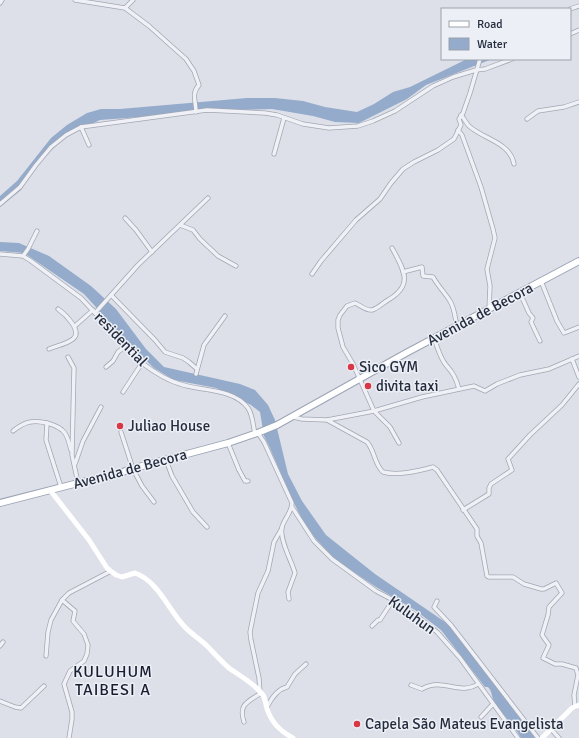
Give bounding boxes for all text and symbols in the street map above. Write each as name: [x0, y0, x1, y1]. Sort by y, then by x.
legend: [441, 8, 571, 60]
text: Road: [477, 17, 503, 32]
text: Water: [477, 37, 508, 52]
street label: Avenida de Becora: [424, 279, 536, 349]
street label: residential: [91, 308, 151, 370]
place label: Sico GYM: [359, 358, 418, 376]
marker: Sico GYM: [346, 362, 356, 372]
place label: divita taxi: [376, 377, 438, 395]
marker: divita taxi: [363, 381, 373, 391]
place label: Juliao House: [128, 417, 210, 435]
marker: Juliao House: [115, 421, 125, 431]
street label: Avenida de Becora: [71, 445, 189, 493]
street label: Kuluhun: [385, 592, 439, 638]
district label: KULUHUM TAIBESI A: [73, 662, 153, 700]
place label: Capela São Mateus Evangelista: [365, 715, 564, 733]
marker: Capela São Mateus Evangelista: [352, 719, 362, 729]

